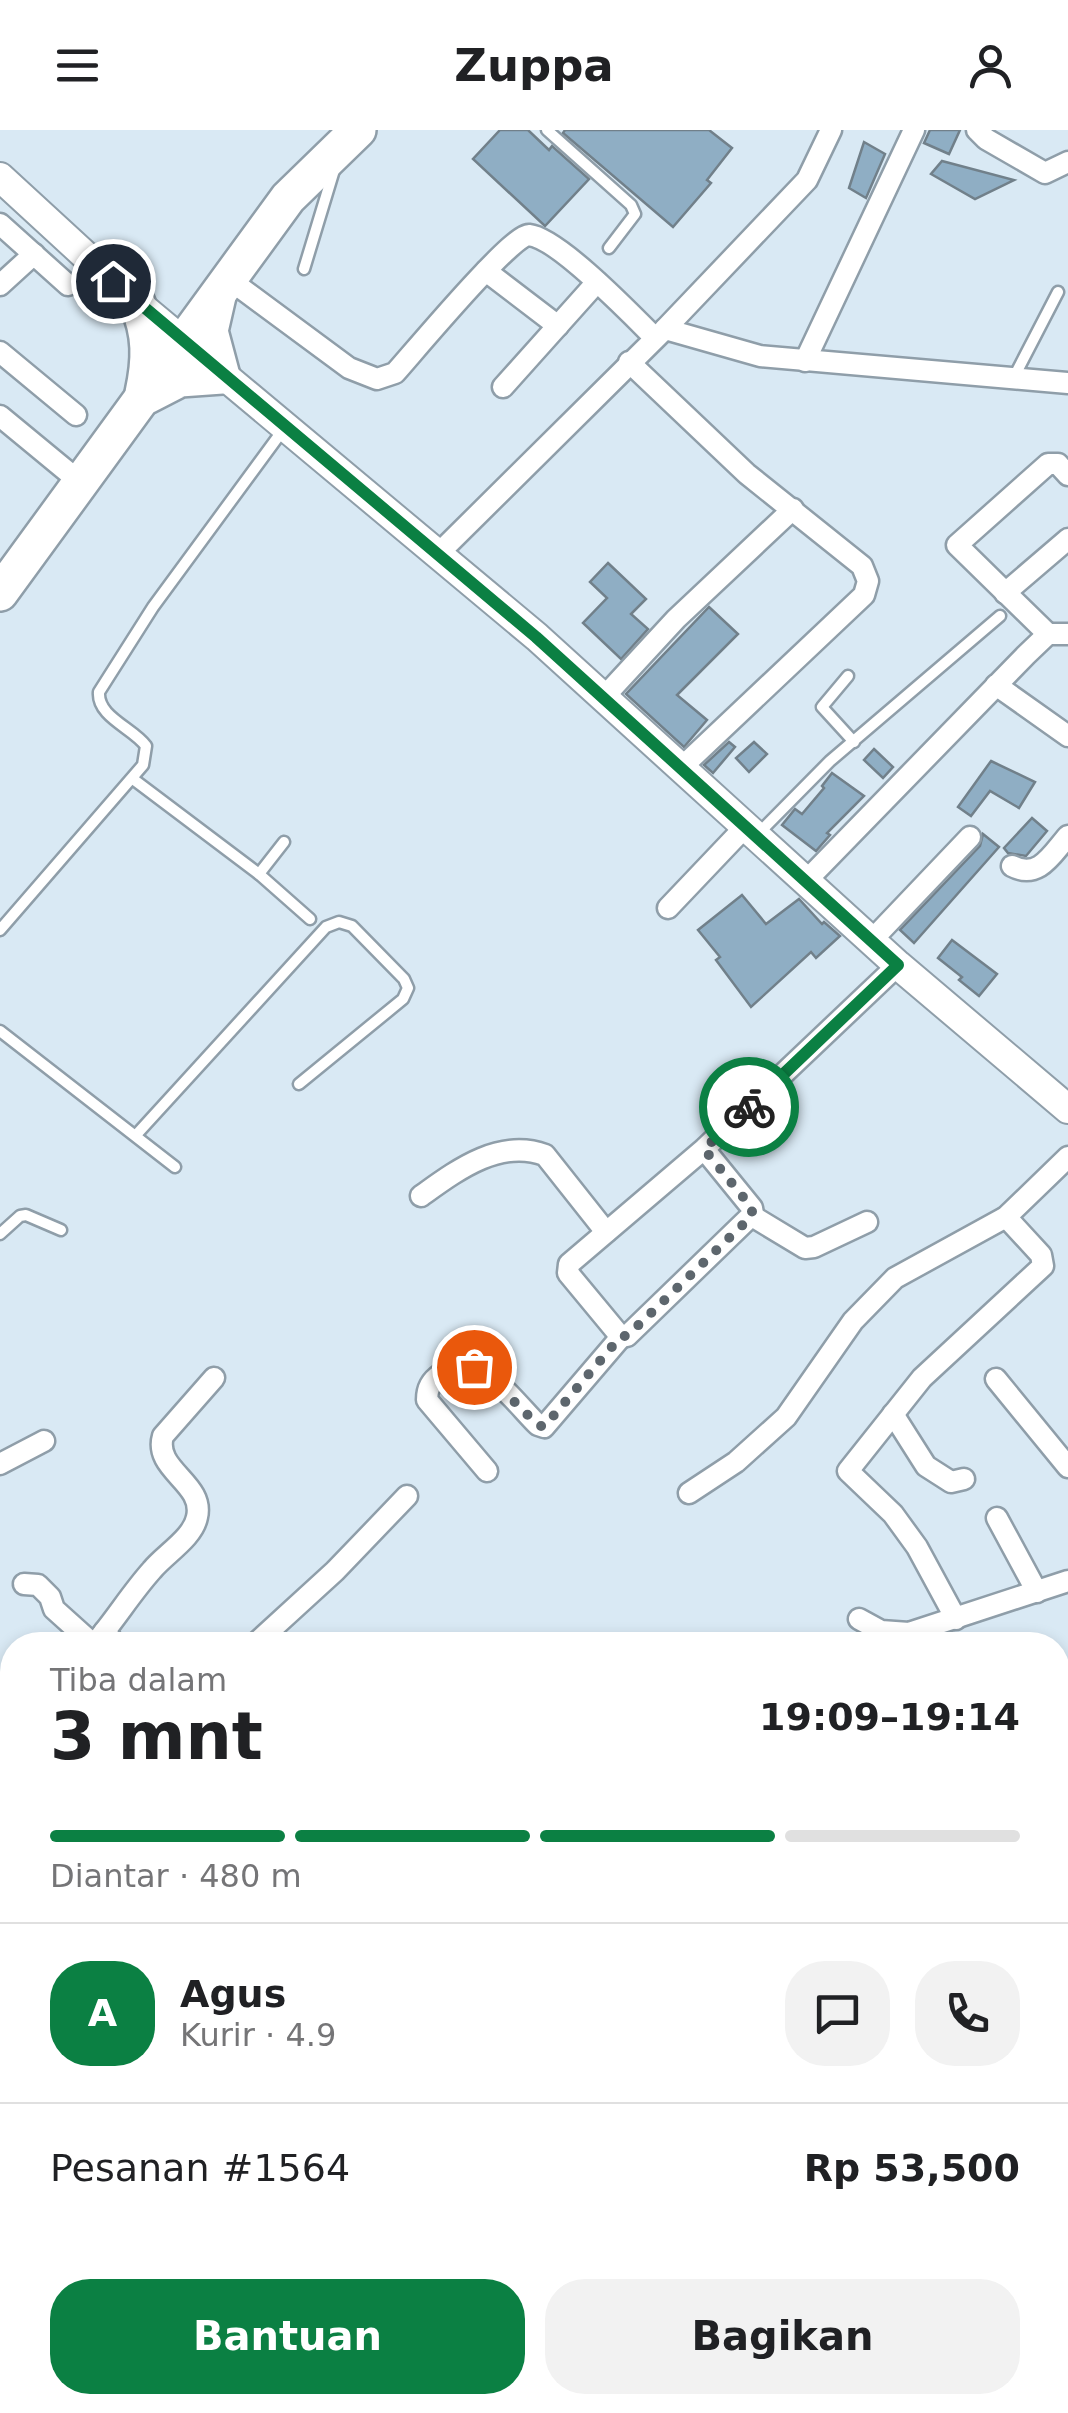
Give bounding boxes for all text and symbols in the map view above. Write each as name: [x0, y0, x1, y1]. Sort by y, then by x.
icon: menu: [50, 38, 105, 93]
icon: person: [963, 38, 1018, 93]
text: Zuppa: [454, 39, 614, 92]
pin: [71, 239, 156, 324]
icon: home: [86, 254, 141, 309]
courier: [699, 1057, 799, 1157]
icon: bike: [722, 1080, 777, 1135]
pin: [432, 1325, 517, 1410]
icon: bag: [447, 1340, 502, 1395]
text: Tiba dalam: [50, 1661, 227, 1699]
text: 19:09–19:14: [759, 1695, 1020, 1739]
text: 3 mnt: [50, 1699, 263, 1774]
text: Diantar · 480 m: [50, 1857, 302, 1895]
button: chat: [785, 1961, 890, 2066]
button: phone: [915, 1961, 1020, 2066]
text: Agus: [180, 1972, 286, 2016]
text: A: [88, 1991, 117, 2035]
text: Kurir · 4.9: [180, 2016, 336, 2054]
text: Pesanan #1564: [50, 2146, 350, 2190]
text: Rp 53,500: [804, 2146, 1020, 2190]
button: Bantuan: [50, 2279, 525, 2394]
button: Bagikan: [545, 2279, 1020, 2394]

